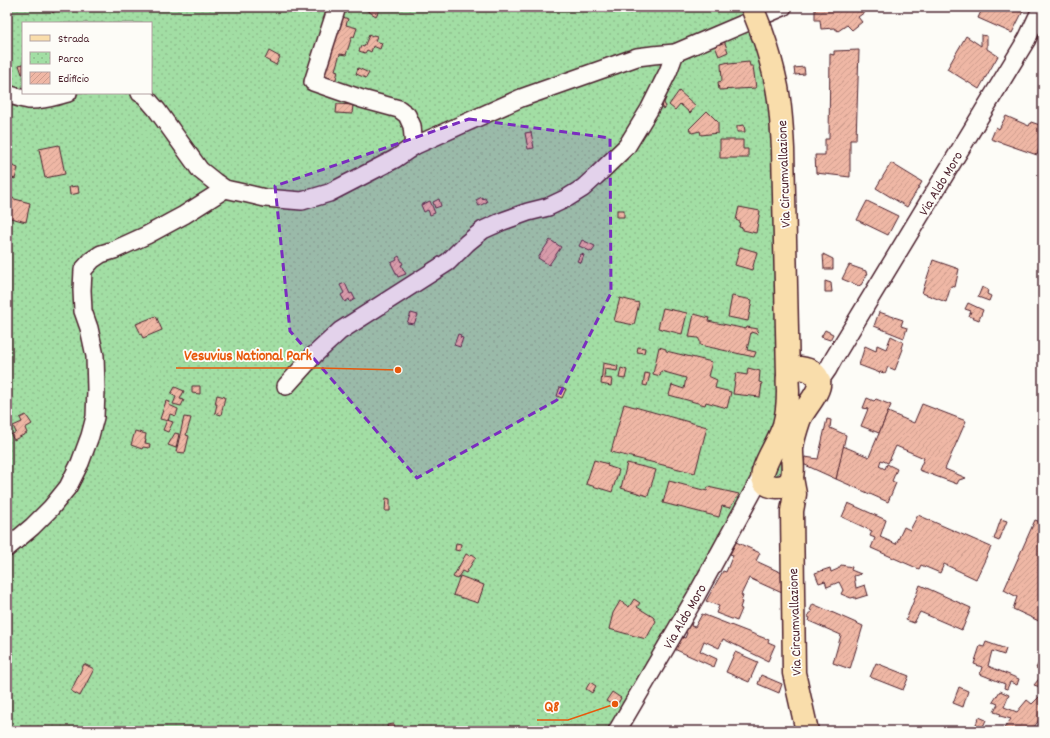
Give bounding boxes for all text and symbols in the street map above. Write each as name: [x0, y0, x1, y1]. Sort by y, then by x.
legend: [22, 22, 152, 94]
text: Strada: [58, 31, 89, 48]
text: Parco: [58, 51, 84, 68]
text: Edificio: [58, 71, 89, 88]
street label: Via Circumvallazione: [773, 120, 797, 228]
street label: Via Aldo Moro: [915, 148, 969, 220]
callout: Vesuvius National Park: [176, 341, 320, 368]
text: Vesuvius National Park: [184, 346, 312, 368]
street label: Via Circumvallazione: [784, 568, 808, 676]
street label: Via Aldo Moro: [659, 581, 712, 653]
callout: Q8: [537, 693, 568, 720]
text: Q8: [545, 697, 559, 719]

